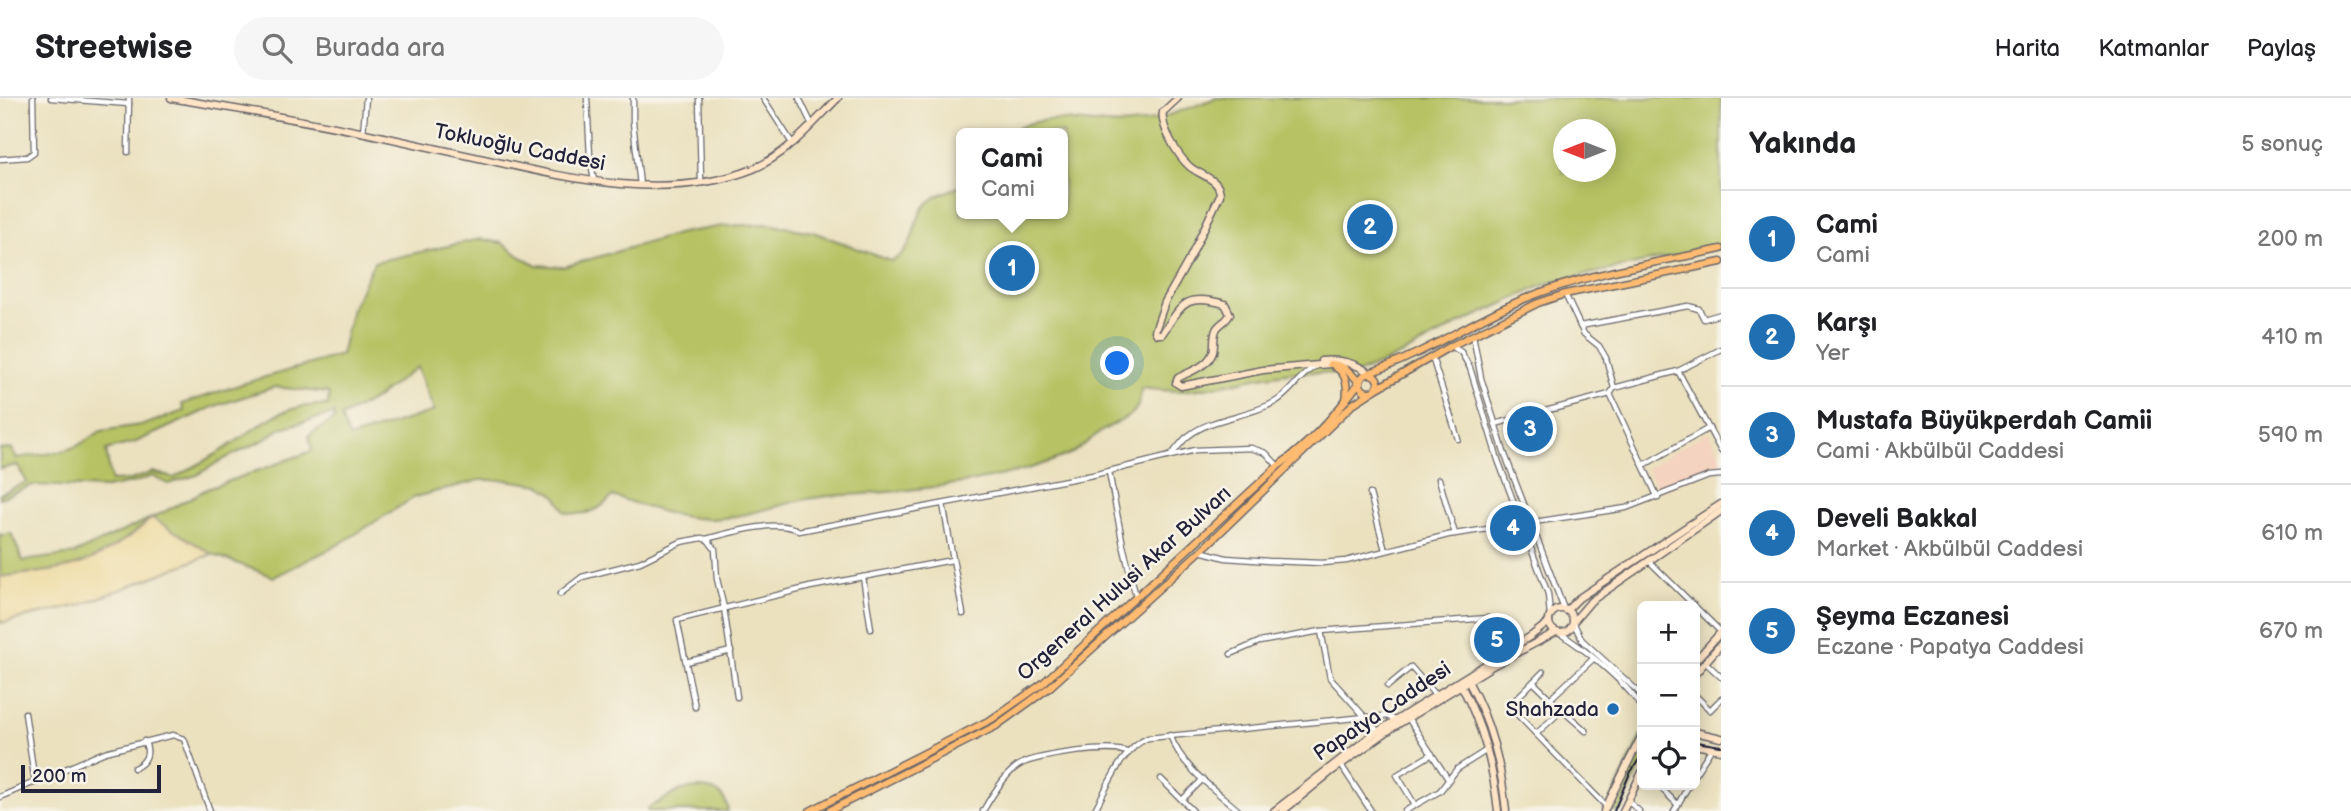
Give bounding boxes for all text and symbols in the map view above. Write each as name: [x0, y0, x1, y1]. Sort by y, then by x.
search box: [234, 17, 724, 80]
text: Streetwise: [35, 28, 192, 68]
icon: search: [258, 29, 296, 67]
text: Burada ara: [314, 33, 445, 64]
text: Harita: [1994, 34, 2060, 63]
text: Katmanlar: [2098, 34, 2209, 63]
text: Paylaş: [2247, 34, 2316, 63]
street label: Tokluoğlu Caddesi: [432, 119, 608, 176]
north arrow: [1553, 119, 1616, 182]
text: Yakında: [1749, 126, 1856, 162]
popup: [956, 128, 1068, 219]
text: 5 sonuç: [2241, 130, 2323, 158]
text: Cami: [981, 144, 1043, 175]
text: Cami: [981, 175, 1035, 203]
pin: 2: [1347, 201, 1393, 253]
text: Cami: [1816, 210, 1878, 241]
text: 1: [1767, 225, 1777, 253]
text: 200 m: [2257, 225, 2323, 253]
text: Cami: [1816, 241, 1870, 269]
pin: 1: [989, 242, 1035, 294]
text: Karşı: [1816, 308, 1877, 339]
text: 2: [1765, 323, 1779, 351]
text: 410 m: [2261, 323, 2323, 351]
text: Yer: [1816, 339, 1849, 367]
your location: [1100, 346, 1134, 380]
pin: 3: [1507, 403, 1553, 455]
text: Mustafa Büyükperdah Camii: [1816, 406, 2152, 437]
text: 3: [1765, 421, 1779, 449]
text: 590 m: [2258, 421, 2323, 449]
text: Cami · Akbülbül Caddesi: [1816, 437, 2064, 465]
street label: Orgeneral Hulusi Akar Bulvarı: [1012, 481, 1236, 686]
pin: 4: [1490, 502, 1536, 554]
text: Develi Bakkal: [1816, 504, 1977, 535]
text: 4: [1765, 519, 1779, 547]
text: 610 m: [2261, 519, 2323, 547]
text: Market · Akbülbül Caddesi: [1816, 535, 2083, 563]
map controls: [1637, 601, 1700, 790]
button: +: [1637, 601, 1700, 664]
text: Şeyma Eczanesi: [1816, 602, 2009, 633]
pin: 5: [1474, 614, 1520, 666]
text: 5: [1765, 617, 1779, 645]
text: 670 m: [2259, 617, 2323, 645]
text: Eczane · Papatya Caddesi: [1816, 633, 2084, 661]
street label: Papatya Caddesi: [1309, 656, 1456, 767]
button: −: [1637, 664, 1700, 727]
place label: Shahzada: [1506, 697, 1599, 722]
marker: Shahzada: [1605, 701, 1621, 717]
button: locate: [1637, 727, 1700, 790]
scale bar: [21, 762, 161, 794]
text: 200 m: [32, 765, 86, 788]

